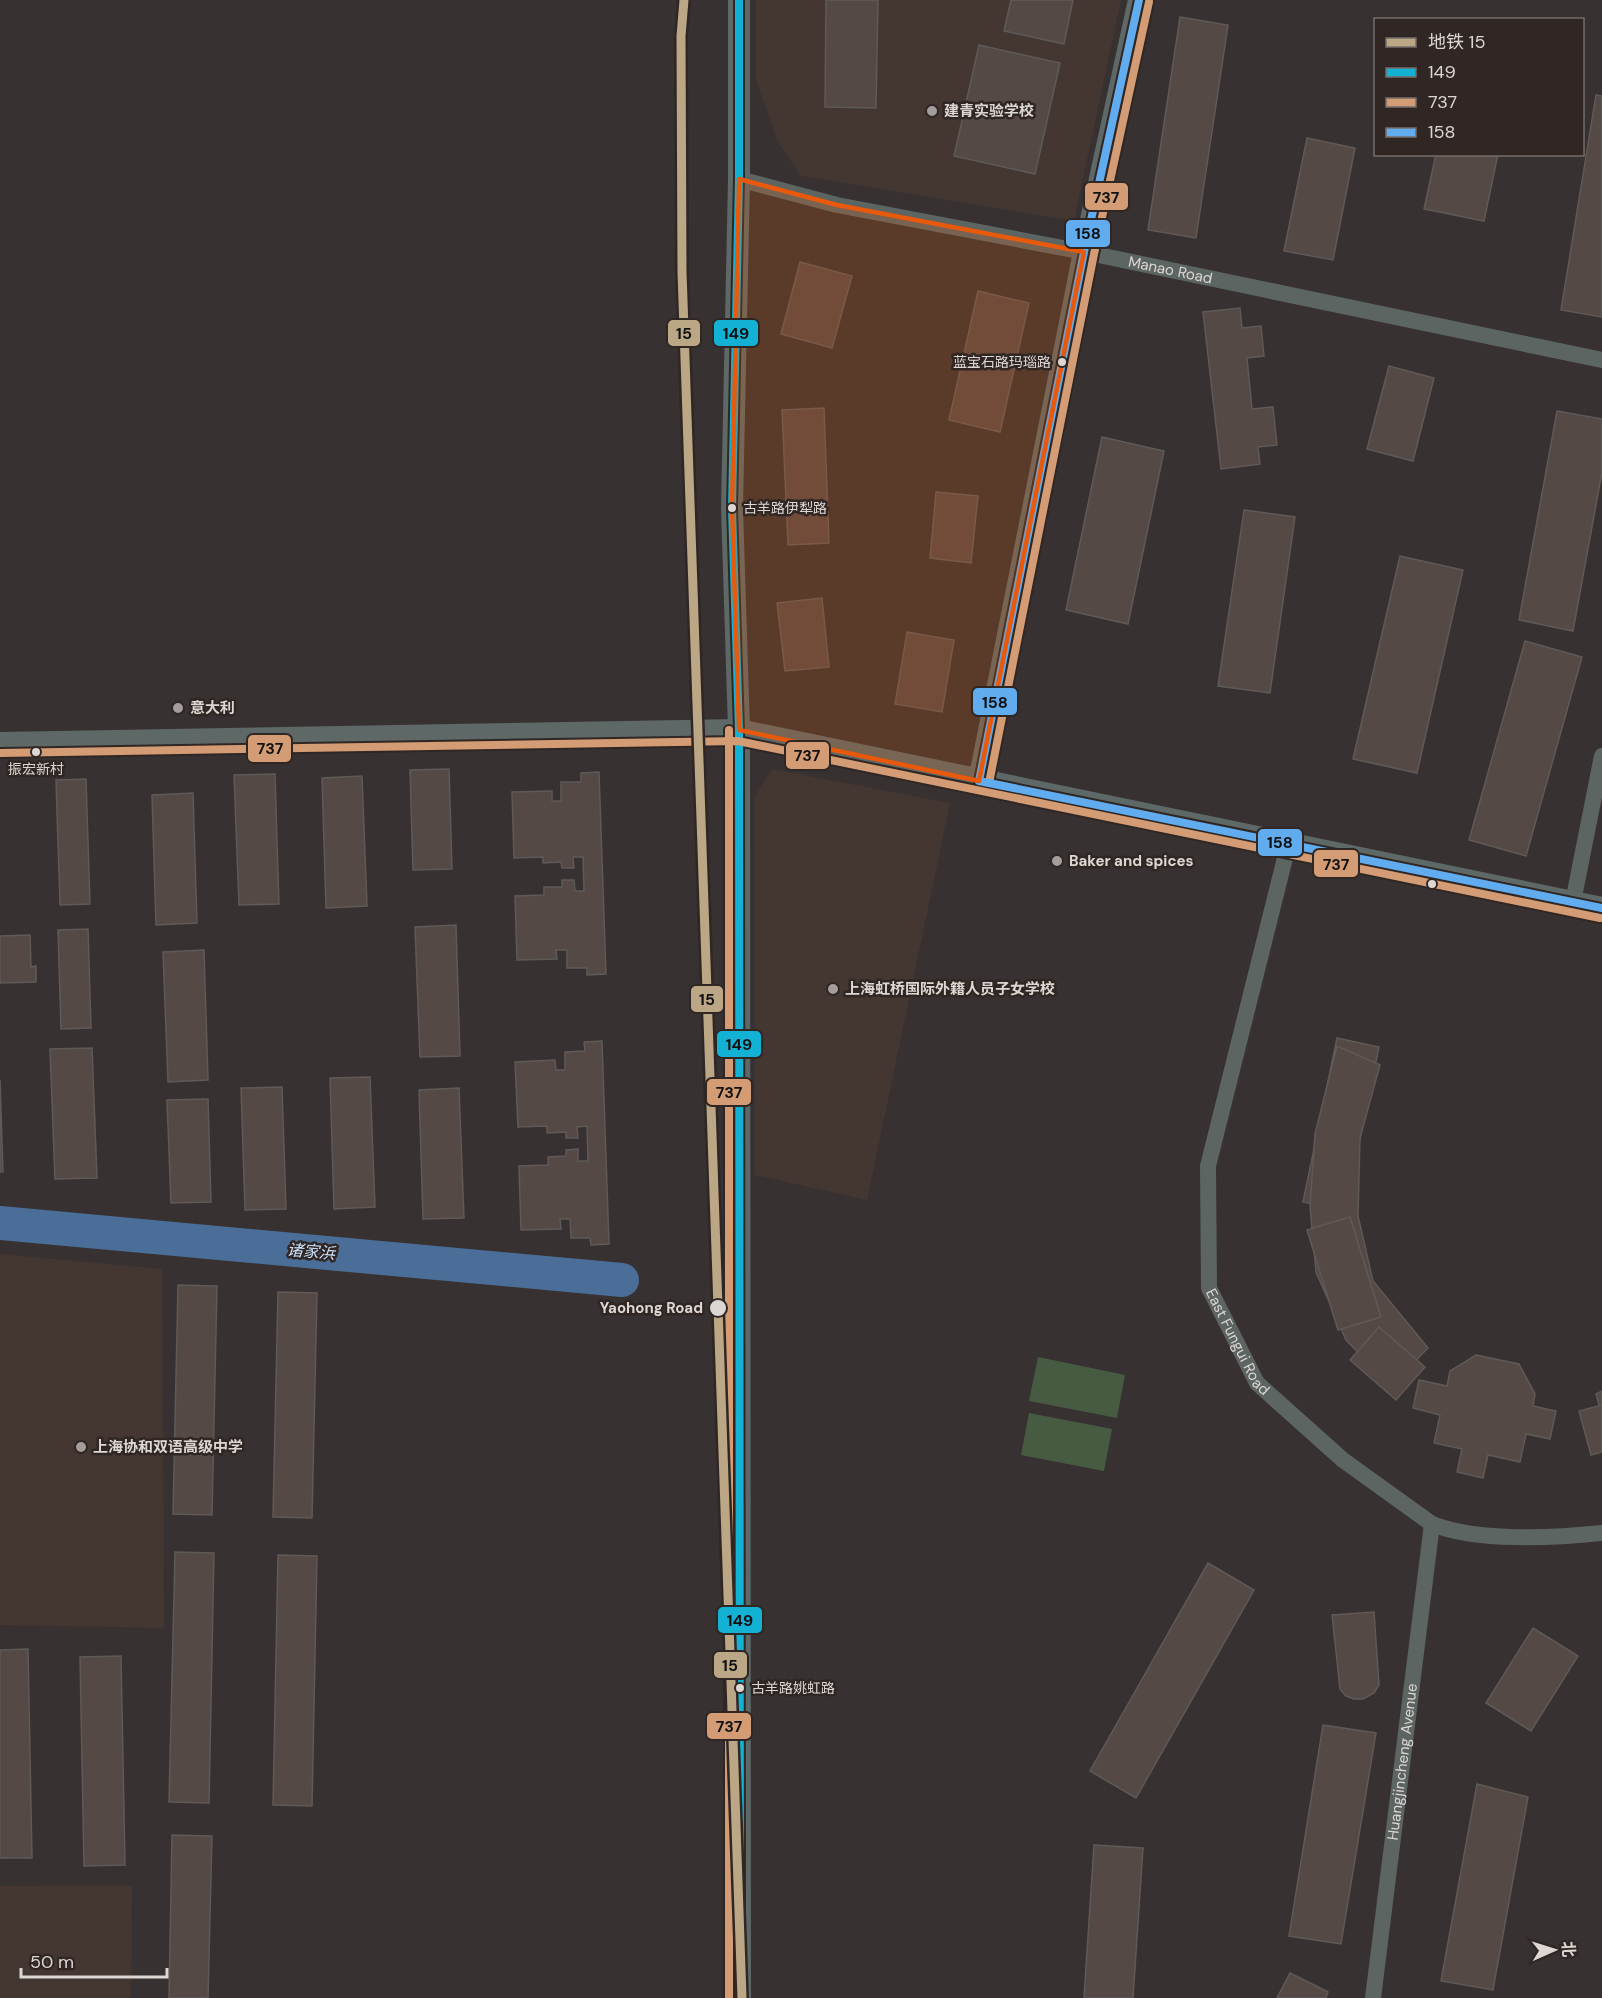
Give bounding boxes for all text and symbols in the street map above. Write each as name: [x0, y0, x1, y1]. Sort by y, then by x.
legend: [1374, 18, 1584, 156]
text: 地铁 15: [1428, 30, 1485, 54]
text: 149: [1428, 60, 1456, 84]
text: 737: [1428, 90, 1457, 114]
place label: 建青实验学校: [944, 101, 1034, 121]
marker: 建青实验学校: [925, 104, 939, 118]
text: 158: [1428, 120, 1456, 144]
line badge: 737: [1084, 182, 1129, 211]
text: 737: [1093, 187, 1120, 208]
line badge: 158: [1065, 219, 1111, 248]
text: 158: [1075, 223, 1101, 244]
street label: Manao Road: [1126, 251, 1214, 289]
line badge: 15: [667, 319, 701, 347]
line badge: 149: [713, 319, 759, 347]
text: 15: [676, 323, 692, 344]
text: 149: [723, 323, 749, 344]
place label: 蓝宝石路玛瑙路: [953, 353, 1051, 371]
marker: 蓝宝石路玛瑙路: [1056, 356, 1068, 368]
place label: 古羊路伊犁路: [743, 499, 827, 517]
marker: 古羊路伊犁路: [726, 502, 738, 514]
line badge: 158: [972, 687, 1018, 716]
text: 158: [982, 692, 1008, 713]
place label: 意大利: [190, 698, 235, 718]
marker: 意大利: [171, 701, 185, 715]
line badge: 737: [247, 734, 292, 763]
text: 737: [257, 738, 284, 759]
line badge: 737: [785, 741, 830, 770]
text: 737: [794, 745, 821, 766]
marker: 振宏新村: [30, 746, 42, 758]
place label: 振宏新村: [8, 760, 64, 778]
line badge: 158: [1257, 828, 1303, 857]
text: 158: [1267, 832, 1293, 853]
line badge: 737: [1313, 849, 1359, 878]
place label: Baker and spices: [1069, 851, 1194, 871]
marker: Baker and spices: [1050, 854, 1064, 868]
text: 737: [1323, 854, 1350, 875]
unlabelled marker: [1426, 878, 1438, 890]
place label: 上海虹桥国际外籍人员子女学校: [845, 979, 1055, 999]
marker: 上海虹桥国际外籍人员子女学校: [826, 982, 840, 996]
line badge: 15: [690, 985, 724, 1013]
text: 15: [699, 989, 715, 1010]
line badge: 149: [716, 1030, 762, 1058]
text: 149: [726, 1034, 752, 1055]
line badge: 737: [706, 1078, 752, 1106]
text: 737: [716, 1082, 743, 1103]
water label: 诸家浜: [286, 1239, 338, 1264]
street label: East Fungui Road: [1201, 1285, 1274, 1400]
place label: Yaohong Road: [600, 1298, 703, 1318]
marker: Yaohong Road: [708, 1298, 728, 1318]
place label: 上海协和双语高级中学: [93, 1437, 243, 1457]
marker: 上海协和双语高级中学: [74, 1440, 88, 1454]
line badge: 149: [717, 1606, 763, 1634]
text: 149: [727, 1610, 753, 1631]
line badge: 15: [713, 1651, 748, 1679]
text: 15: [722, 1655, 738, 1676]
place label: 古羊路姚虹路: [751, 1679, 835, 1697]
marker: 古羊路姚虹路: [734, 1682, 746, 1694]
street label: Huangjincheng Avenue: [1383, 1682, 1422, 1841]
line badge: 737: [706, 1712, 752, 1740]
text: 737: [716, 1716, 743, 1737]
north arrow: [1524, 1920, 1584, 1980]
scale bar: [21, 1941, 166, 1979]
text: 北: [1558, 1941, 1579, 1958]
text: 50 m: [30, 1950, 74, 1974]

